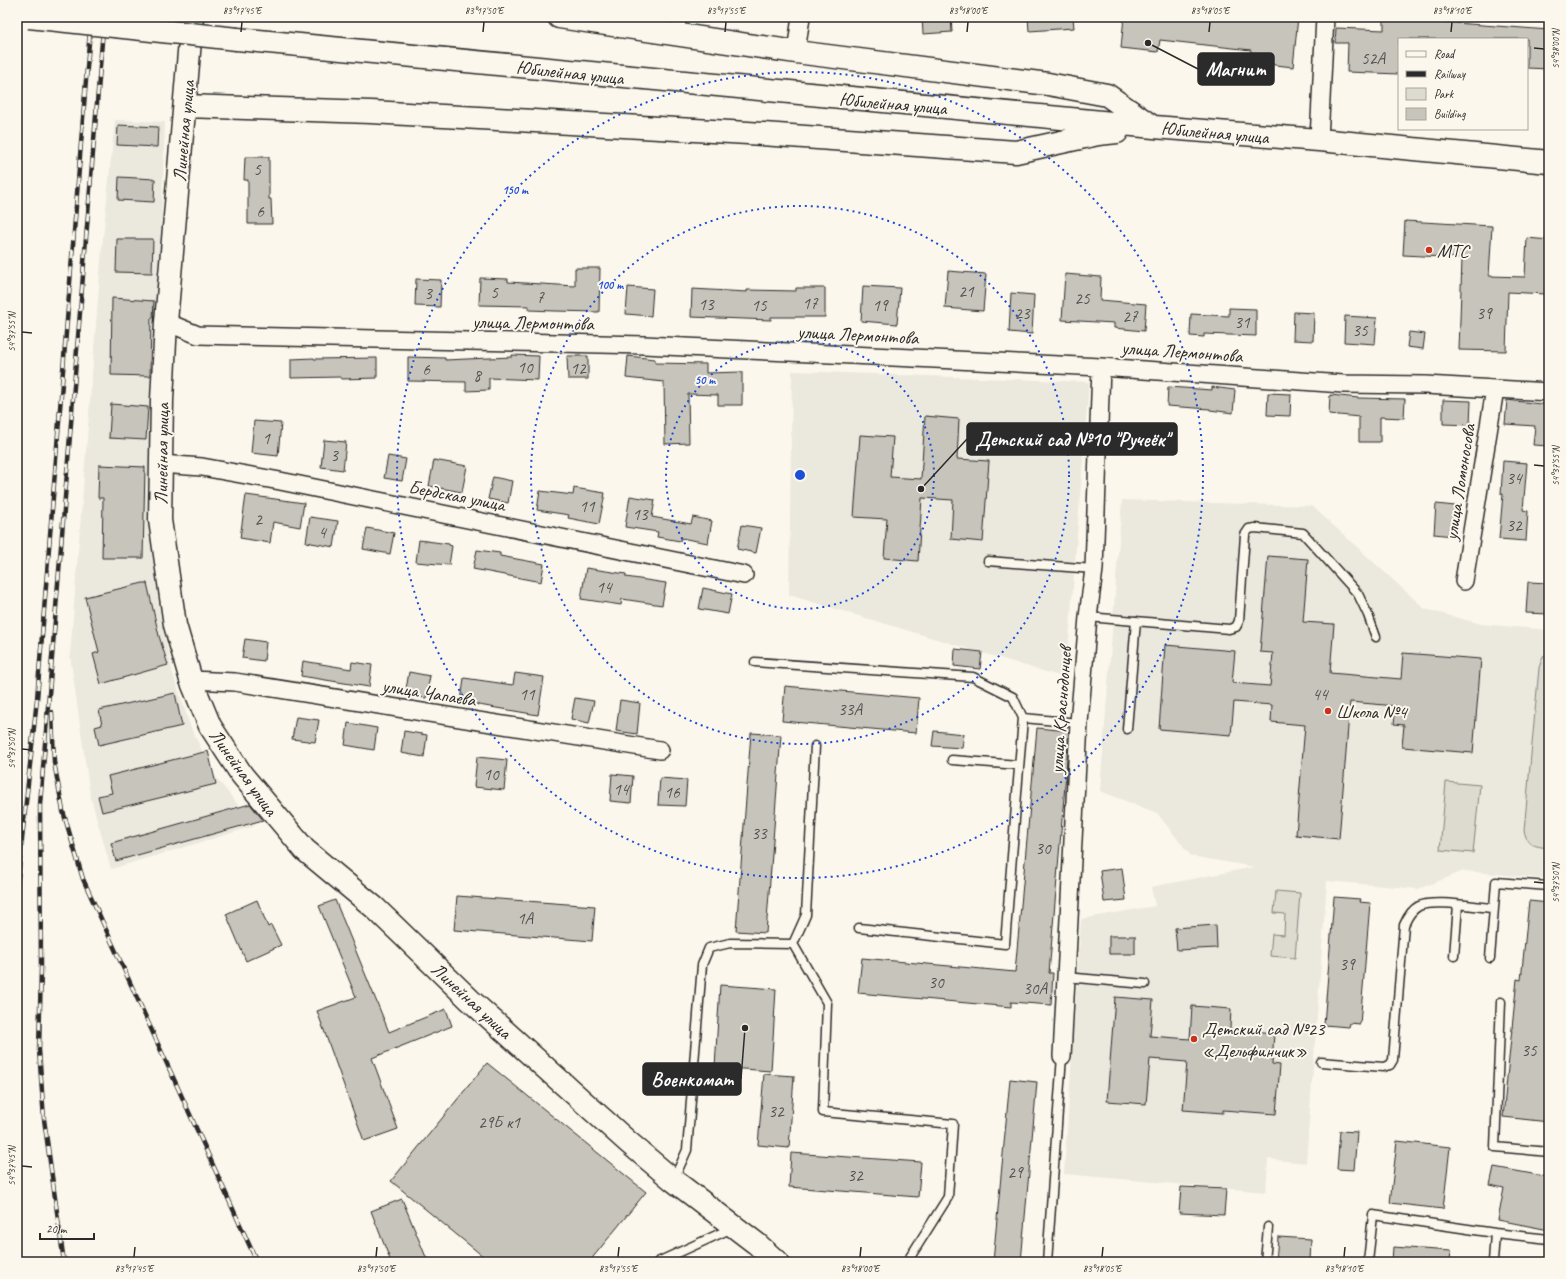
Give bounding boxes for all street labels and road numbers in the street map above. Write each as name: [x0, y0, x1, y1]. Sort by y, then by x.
street label: Юбилейная улица: [515, 55, 626, 91]
street label: Линейная улица: [168, 78, 200, 183]
street label: Юбилейная улица: [838, 87, 949, 121]
street label: Юбилейная улица: [1160, 116, 1271, 150]
street label: улица Лермонтова: [471, 310, 595, 336]
street label: улица Лермонтова: [796, 320, 921, 350]
street label: улица Лермонтова: [1120, 336, 1245, 368]
street label: Линейная улица: [149, 402, 175, 505]
street label: улица Ломоносова: [1439, 421, 1481, 543]
street label: Бердская улица: [407, 475, 509, 518]
street label: улица Краснодонцев: [1045, 642, 1078, 775]
street label: улица Чапаева: [379, 674, 479, 712]
street label: Линейная улица: [204, 724, 284, 822]
street label: Линейная улица: [426, 957, 518, 1045]

